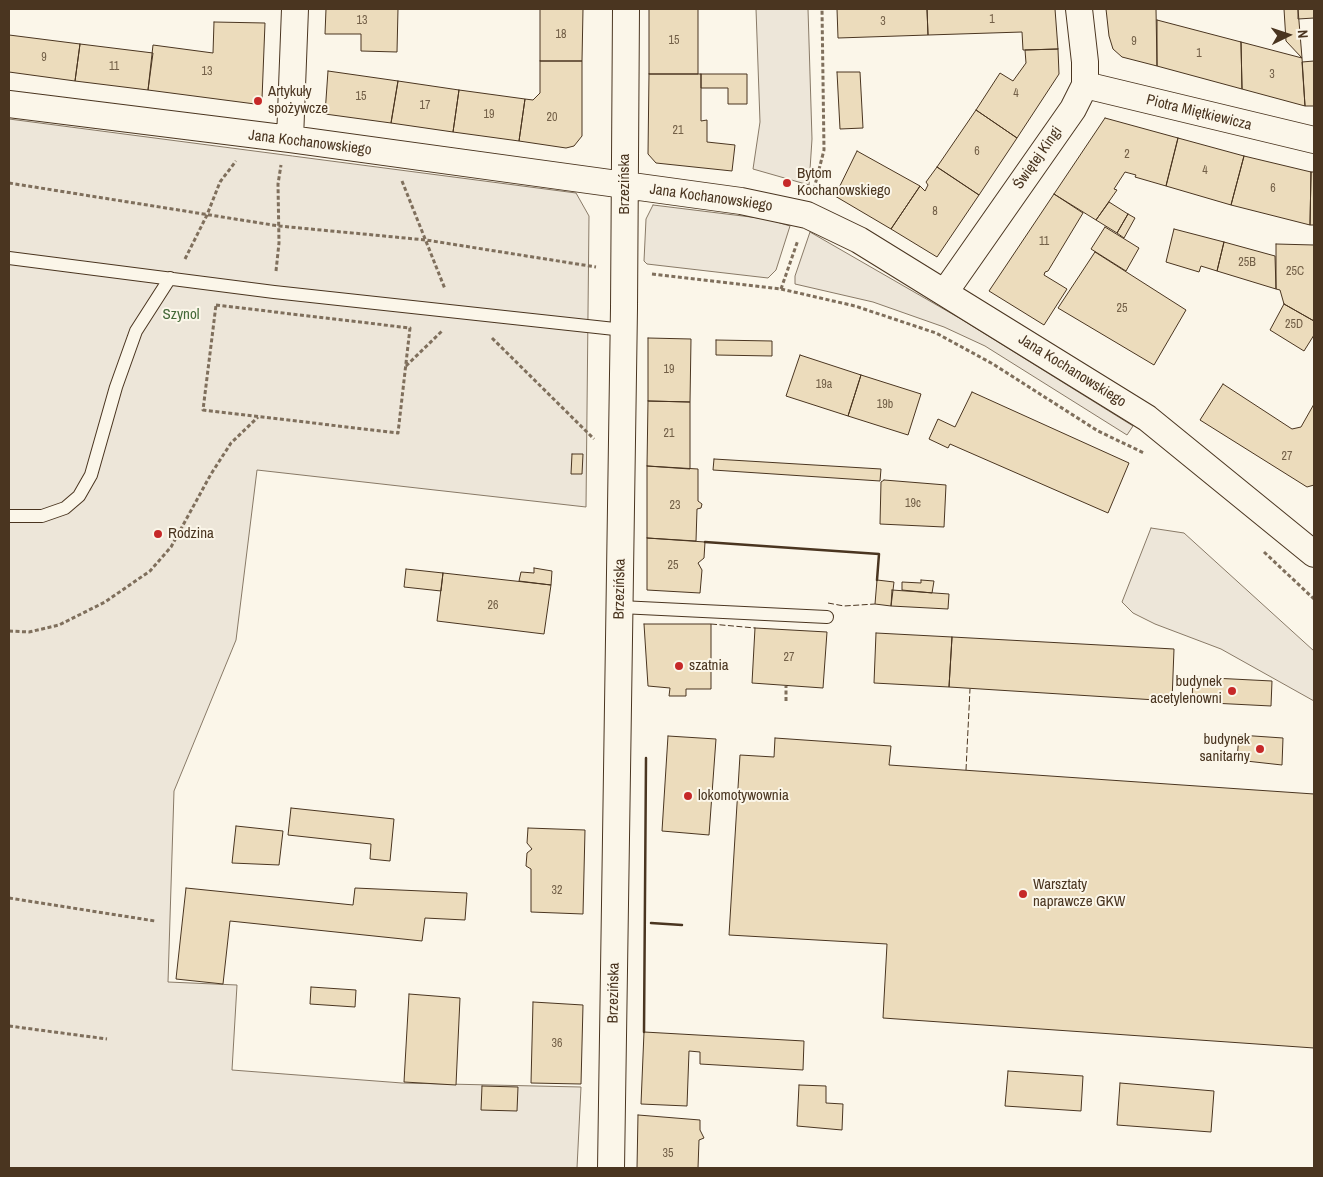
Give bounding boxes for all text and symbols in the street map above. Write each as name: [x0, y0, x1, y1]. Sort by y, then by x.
north arrow: [1263, 10, 1313, 60]
house number: 1: [989, 13, 995, 27]
house number: 13: [357, 14, 367, 28]
house number: 3: [880, 15, 886, 29]
house number: 18: [556, 28, 566, 42]
text: N: [1294, 29, 1312, 39]
house number: 15: [669, 34, 679, 48]
house number: 9: [1131, 35, 1137, 49]
house number: 1: [1196, 47, 1202, 61]
house number: 9: [41, 51, 47, 65]
house number: 11: [109, 60, 119, 74]
house number: 13: [202, 65, 212, 79]
house number: 3: [1269, 68, 1275, 82]
place label: Artykuły spożywcze: [268, 83, 328, 118]
house number: 4: [1013, 87, 1019, 101]
house number: 15: [356, 90, 366, 104]
street label: Piotra Miętkiewicza: [1144, 91, 1254, 135]
marker: Artykuły spożywcze: [252, 95, 264, 107]
house number: 17: [420, 99, 430, 113]
house number: 19: [484, 108, 494, 122]
house number: 20: [547, 111, 557, 125]
street label: Świętej Kingi: [1010, 123, 1066, 193]
house number: 21: [673, 124, 683, 138]
street label: Jana Kochanowskiego: [247, 127, 373, 159]
house number: 6: [974, 145, 980, 159]
house number: 2: [1124, 148, 1130, 162]
street label: Brzezińska: [616, 154, 634, 214]
house number: 4: [1202, 164, 1208, 178]
place label: Bytom Kochanowskiego: [797, 165, 891, 200]
marker: Bytom Kochanowskiego: [781, 177, 793, 189]
street label: Jana Kochanowskiego: [648, 180, 774, 216]
house number: 6: [1270, 182, 1276, 196]
house number: 8: [932, 205, 938, 219]
house number: 11: [1039, 235, 1049, 249]
house number: 25B: [1238, 256, 1256, 270]
house number: 25C: [1286, 265, 1304, 279]
house number: 25: [1117, 302, 1127, 316]
park label: Szynol: [163, 306, 199, 324]
house number: 25D: [1285, 318, 1303, 332]
street label: Jana Kochanowskiego: [1015, 331, 1129, 411]
house number: 19: [664, 363, 674, 377]
house number: 19a: [816, 378, 832, 392]
house number: 19b: [877, 398, 893, 412]
house number: 21: [664, 427, 674, 441]
house number: 27: [1282, 450, 1292, 464]
house number: 19c: [905, 497, 921, 511]
house number: 23: [670, 499, 680, 513]
place label: Rodzina: [168, 525, 214, 543]
marker: Rodzina: [152, 528, 164, 540]
street label: Brzezińska: [610, 558, 630, 620]
house number: 25: [668, 559, 678, 573]
house number: 26: [488, 599, 498, 613]
house number: 27: [784, 651, 794, 665]
place label: szatnia: [689, 657, 729, 675]
marker: szatnia: [673, 660, 685, 672]
place label: budynek acetylenowni: [1150, 673, 1222, 708]
marker: budynek acetylenowni: [1226, 685, 1238, 697]
place label: budynek sanitarny: [1199, 731, 1250, 766]
marker: budynek sanitarny: [1254, 743, 1266, 755]
place label: lokomotywownia: [698, 787, 789, 805]
marker: lokomotywownia: [682, 790, 694, 802]
place label: Warsztaty naprawcze GKW: [1033, 876, 1125, 911]
house number: 32: [552, 884, 562, 898]
marker: Warsztaty naprawcze GKW: [1017, 888, 1029, 900]
street label: Brzezińska: [604, 962, 624, 1024]
house number: 36: [552, 1037, 562, 1051]
house number: 35: [663, 1147, 673, 1161]

